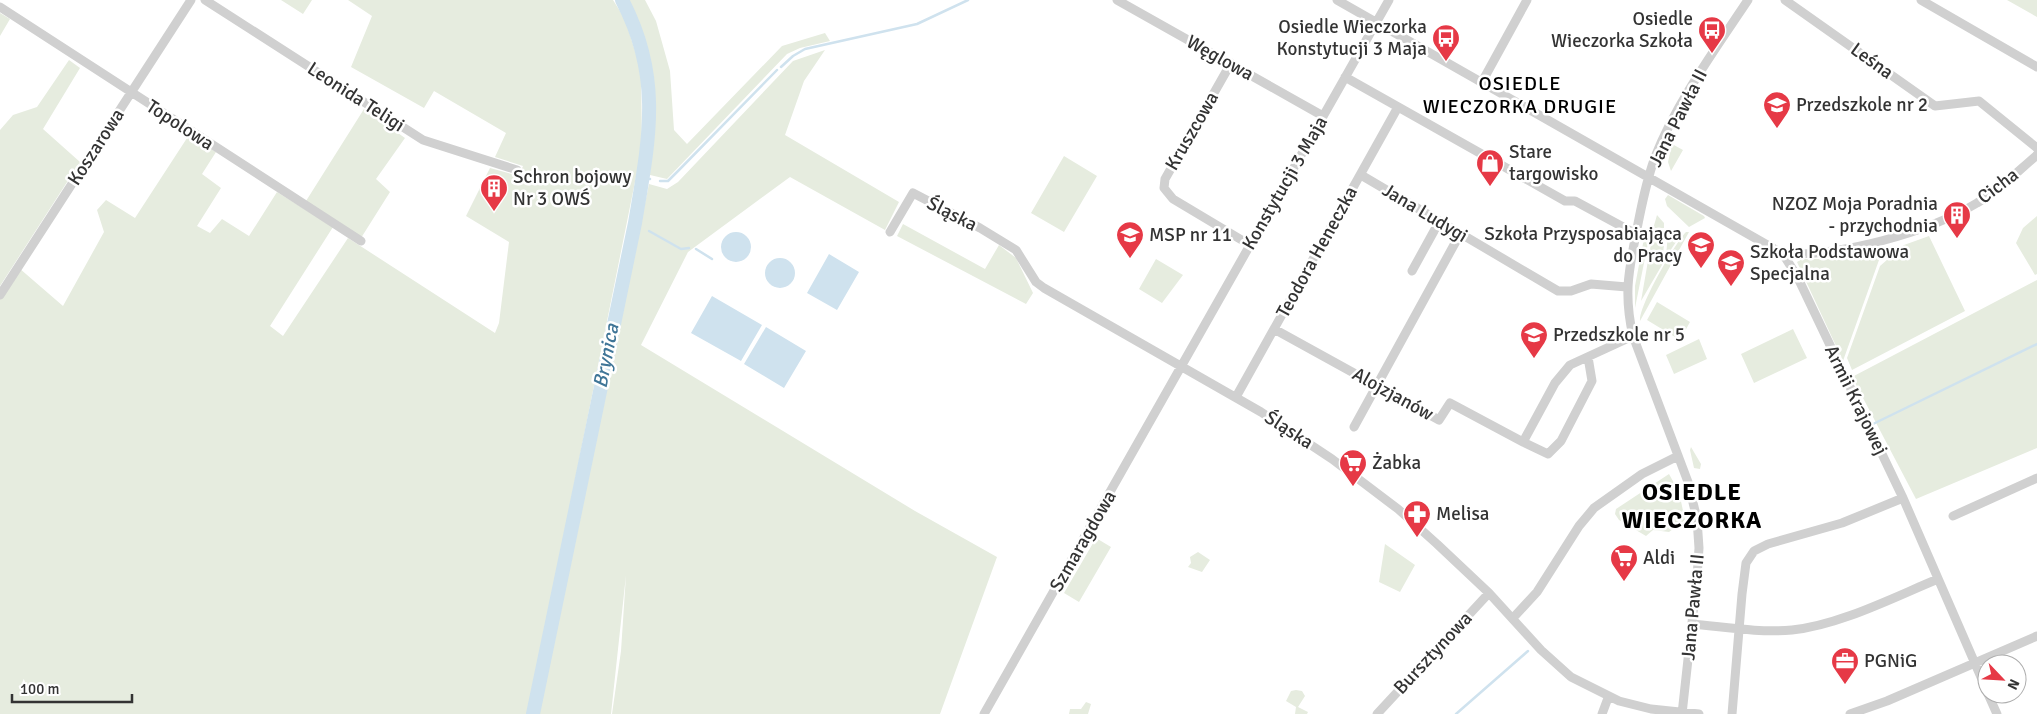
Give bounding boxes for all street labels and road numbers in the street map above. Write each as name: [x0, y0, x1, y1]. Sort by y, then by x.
street label: Węglowa: [1182, 30, 1258, 86]
street label: Leśna: [1846, 37, 1898, 85]
street label: Leonida Teligi: [303, 57, 409, 137]
street label: Jana Pawła II: [1643, 65, 1713, 171]
street label: Kruszcowa: [1160, 87, 1224, 175]
street label: Topolowa: [142, 94, 218, 156]
street label: Koszarowa: [62, 104, 130, 190]
street label: Konstytucji 3 Maja: [1237, 112, 1333, 254]
street label: Cicha: [1973, 163, 2023, 209]
street label: Jana Ludygi: [1378, 178, 1472, 248]
street label: Teodora Heneczka: [1271, 182, 1363, 322]
street label: Śląska: [923, 191, 981, 237]
street label: Armii Krajowej: [1819, 341, 1893, 459]
street label: Alojzjanów: [1348, 362, 1438, 426]
street label: Śląska: [1260, 405, 1318, 455]
street label: Szmaragdowa: [1044, 486, 1122, 596]
street label: Jana Pawła II: [1676, 553, 1710, 661]
street label: Bursztynowa: [1389, 607, 1477, 699]

